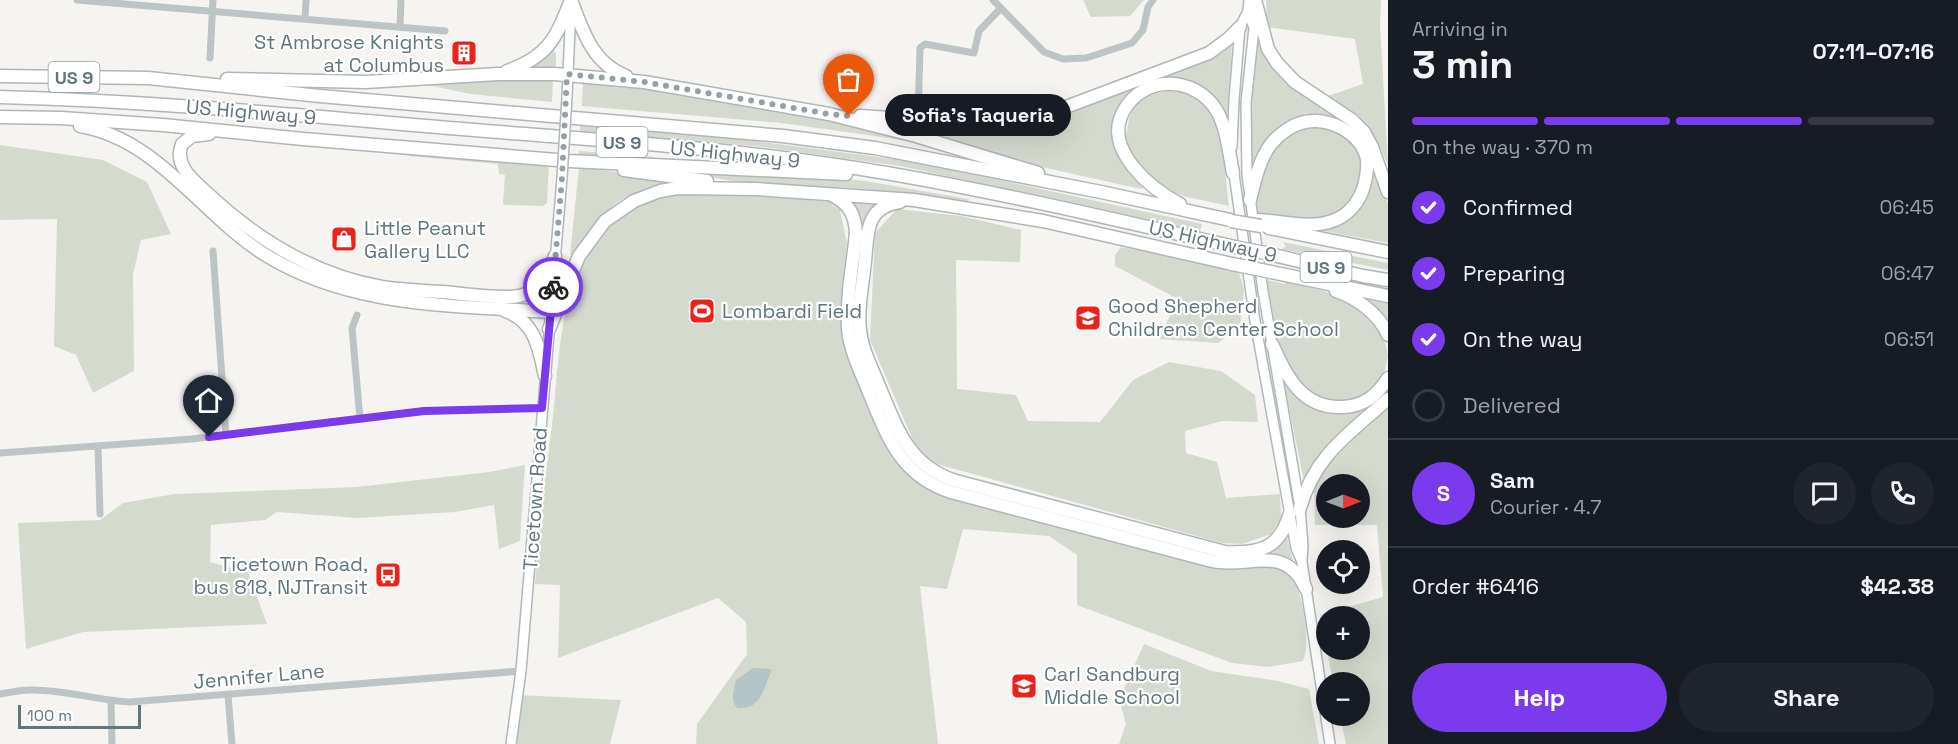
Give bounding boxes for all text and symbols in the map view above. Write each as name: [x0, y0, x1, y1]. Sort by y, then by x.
text: Arriving in: [1412, 16, 1508, 42]
place label: St Ambrose Knights at Columbus: [254, 29, 444, 78]
text: 07:11–07:16: [1813, 37, 1934, 65]
building icon: St Ambrose Knights at Columbus: [449, 38, 479, 68]
text: 3 min: [1412, 40, 1513, 89]
pin: [823, 54, 874, 116]
road number: US 9: [48, 62, 100, 92]
icon: bag: [832, 63, 865, 96]
street label: US Highway 9: [185, 93, 317, 131]
callout: Sofia's Taqueria: [885, 95, 1071, 137]
text: Sofia's Taqueria: [902, 102, 1054, 128]
road number: US 9: [596, 127, 648, 157]
street label: US Highway 9: [669, 134, 801, 174]
text: On the way · 370 m: [1412, 134, 1593, 160]
icon: check: [1412, 191, 1445, 224]
text: Confirmed: [1463, 193, 1573, 221]
text: 06:45: [1879, 194, 1934, 220]
street label: US Highway 9: [1147, 214, 1279, 268]
place label: Little Peanut Gallery LLC: [364, 215, 486, 264]
shop icon: Little Peanut Gallery LLC: [329, 224, 359, 254]
road number: US 9: [1300, 252, 1352, 282]
courier: [523, 257, 583, 317]
icon: check: [1412, 257, 1445, 290]
text: Preparing: [1463, 259, 1565, 287]
text: 06:47: [1881, 260, 1934, 286]
icon: bike: [537, 271, 570, 304]
place label: Good Shepherd Childrens Center School: [1108, 293, 1339, 342]
sports icon: Lombardi Field: [687, 296, 717, 326]
place label: Lombardi Field: [722, 298, 862, 324]
school or university icon: Good Shepherd Childrens Center School: [1073, 303, 1103, 333]
icon: check: [1412, 323, 1445, 356]
text: On the way: [1463, 325, 1582, 353]
text: 06:51: [1884, 326, 1934, 352]
pin: [183, 375, 234, 437]
icon: home: [192, 384, 225, 417]
text: Delivered: [1463, 391, 1561, 419]
street label: Ticetown Road: [517, 427, 553, 571]
button: chat: [1793, 462, 1856, 525]
button: phone: [1871, 462, 1934, 525]
text: Sam: [1490, 466, 1535, 494]
north arrow: [1316, 474, 1370, 528]
map controls: [1316, 474, 1370, 726]
text: S: [1437, 479, 1450, 507]
text: Courier · 4.7: [1490, 494, 1601, 520]
button: locate: [1316, 540, 1370, 594]
place label: Ticetown Road, bus 818, NJTransit: [193, 551, 368, 600]
bus stop icon: Ticetown Road, bus 818, NJTransit: [373, 560, 403, 590]
text: Order #6416: [1412, 572, 1539, 600]
text: $42.38: [1860, 572, 1934, 600]
button: +: [1316, 606, 1370, 660]
street label: Jennifer Lane: [192, 657, 326, 695]
place label: Carl Sandburg Middle School: [1044, 661, 1180, 710]
button: Help: [1412, 663, 1667, 732]
button: Share: [1679, 663, 1934, 732]
school or university icon: Carl Sandburg Middle School: [1009, 671, 1039, 701]
button: −: [1316, 672, 1370, 726]
scale bar: [18, 702, 141, 730]
text: 100 m: [27, 705, 72, 726]

